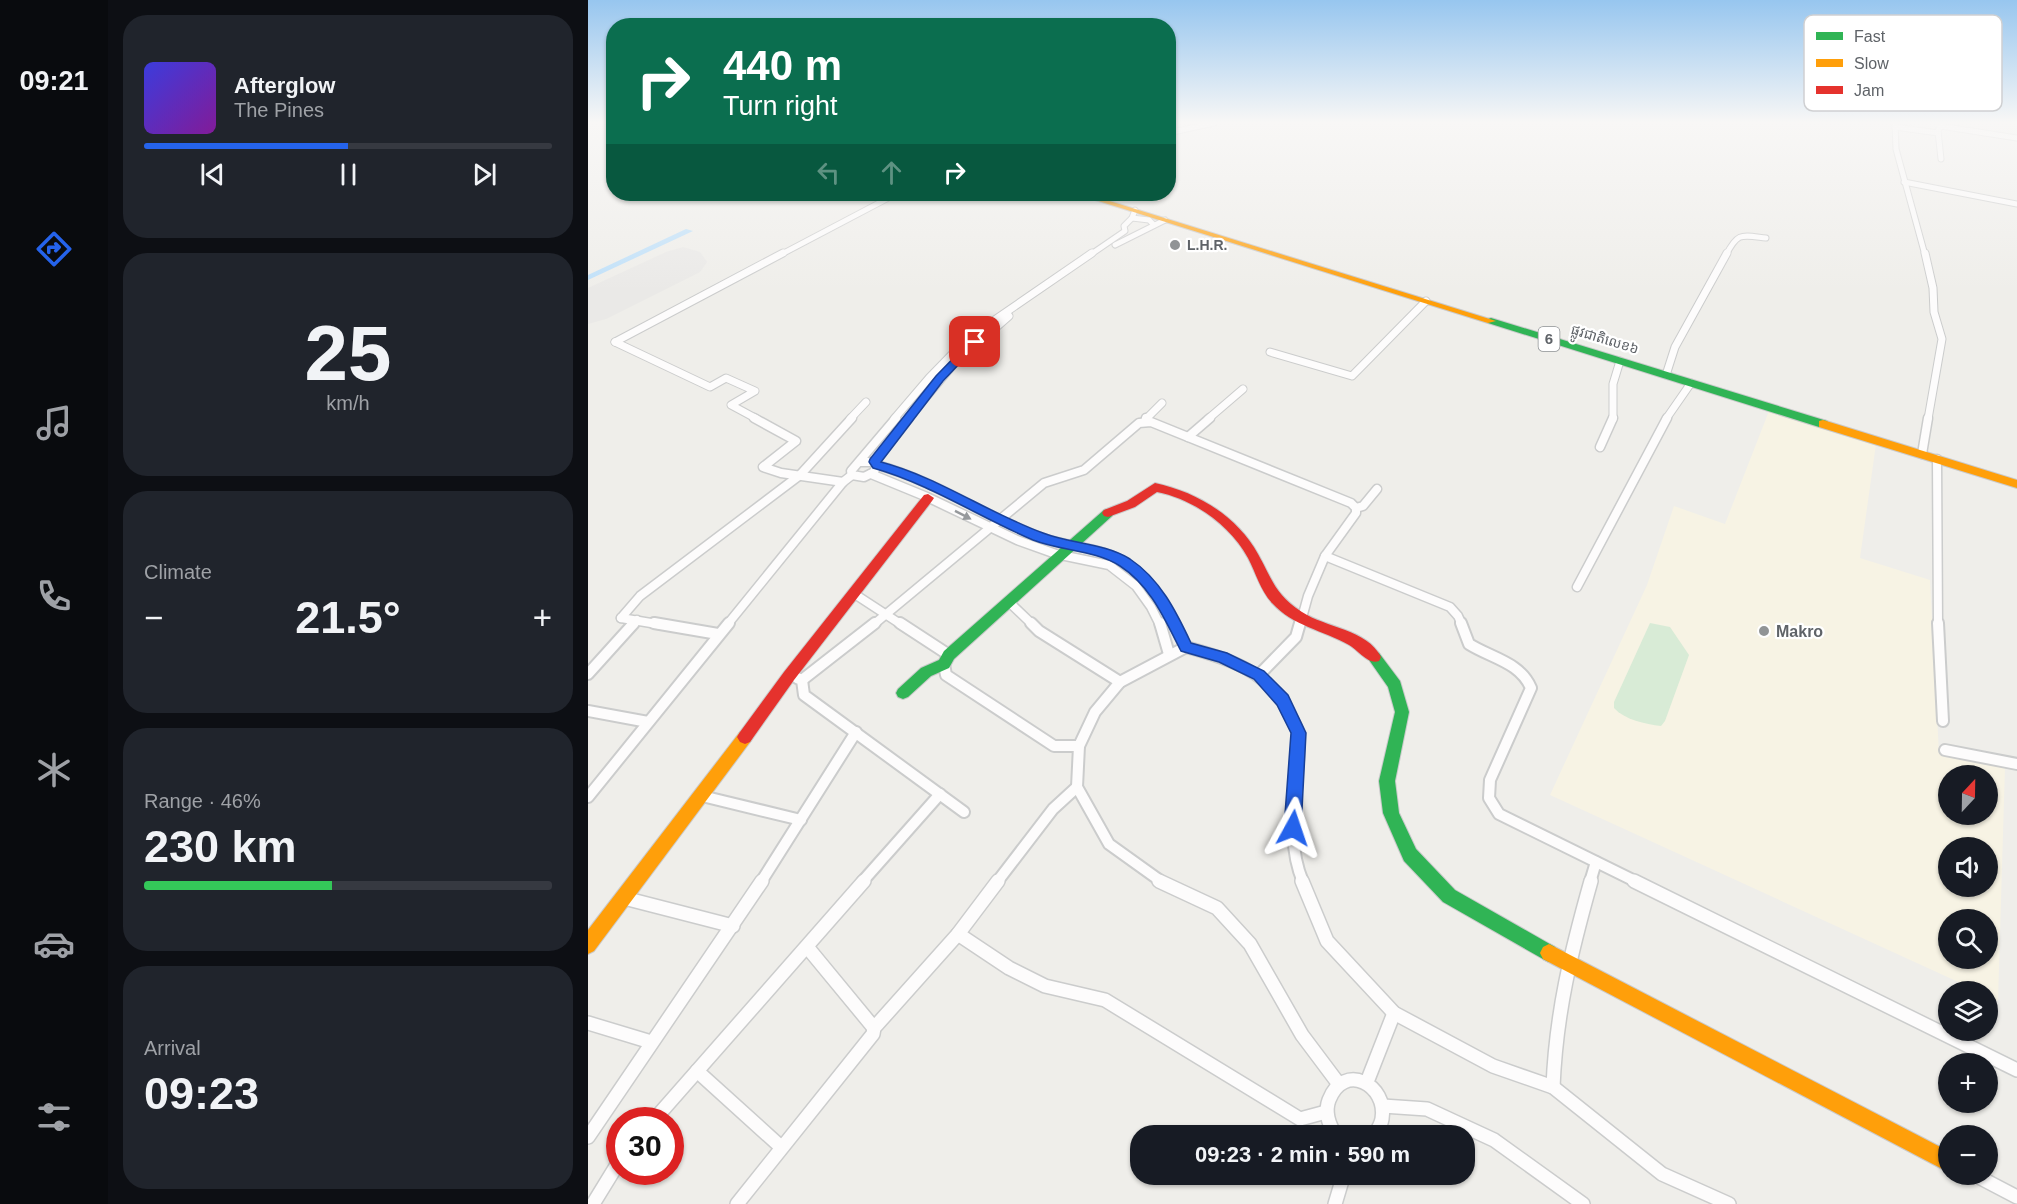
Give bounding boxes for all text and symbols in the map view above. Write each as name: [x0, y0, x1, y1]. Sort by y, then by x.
legend: [1804, 15, 2002, 111]
text: Fast: [1854, 28, 1886, 45]
icon: right: [624, 42, 702, 120]
text: 440 m: [723, 42, 842, 89]
text: Slow: [1854, 55, 1889, 72]
text: 09:21: [19, 66, 89, 96]
text: Afterglow: [234, 73, 335, 98]
text: Jam: [1854, 82, 1884, 99]
text: Turn right: [723, 91, 838, 121]
text: The Pines: [234, 99, 324, 121]
icon: left: [812, 156, 845, 189]
icon: ahead: [875, 156, 908, 189]
icon: right: [938, 156, 971, 189]
icon: previous: [196, 158, 229, 191]
icon: pause: [332, 158, 365, 191]
icon: next: [468, 158, 501, 191]
icon: directions: [33, 228, 75, 270]
place label: L.H.R.: [1187, 237, 1227, 253]
marker: L.H.R.: [1168, 238, 1182, 252]
text: 25: [305, 309, 391, 397]
pin: [949, 316, 1000, 367]
street label: ផ្លូវជាតិលេខ៦: [1568, 321, 1641, 361]
icon: arrive: [958, 325, 991, 358]
road number: 6: [1538, 327, 1560, 351]
text: km/h: [326, 392, 370, 414]
icon: music: [33, 402, 75, 444]
one-way arrow: [954, 511, 971, 520]
text: Climate: [144, 561, 212, 583]
icon: phone: [33, 575, 75, 617]
text: 21.5°: [295, 592, 401, 643]
text: −: [144, 599, 163, 636]
text: +: [533, 599, 552, 636]
place label: Makro: [1776, 623, 1823, 640]
marker: Makro: [1757, 624, 1771, 638]
icon: climate: [33, 749, 75, 791]
north arrow: [1938, 765, 1998, 825]
map controls: [1938, 765, 1998, 1185]
text: Range · 46%: [144, 790, 261, 812]
position arrow: [1261, 796, 1325, 860]
text: 230 km: [144, 821, 297, 872]
button: sound: [1938, 837, 1998, 897]
button: search: [1938, 909, 1998, 969]
icon: car: [33, 923, 75, 965]
button: layers: [1938, 981, 1998, 1041]
text: Arrival: [144, 1037, 201, 1059]
button: +: [1938, 1053, 1998, 1113]
text: 09:23: [144, 1068, 259, 1119]
icon: filters: [33, 1096, 75, 1138]
speed limit sign: 30: [606, 1107, 684, 1185]
button: −: [1938, 1125, 1998, 1185]
text: 09:23 · 2 min · 590 m: [1195, 1142, 1410, 1167]

